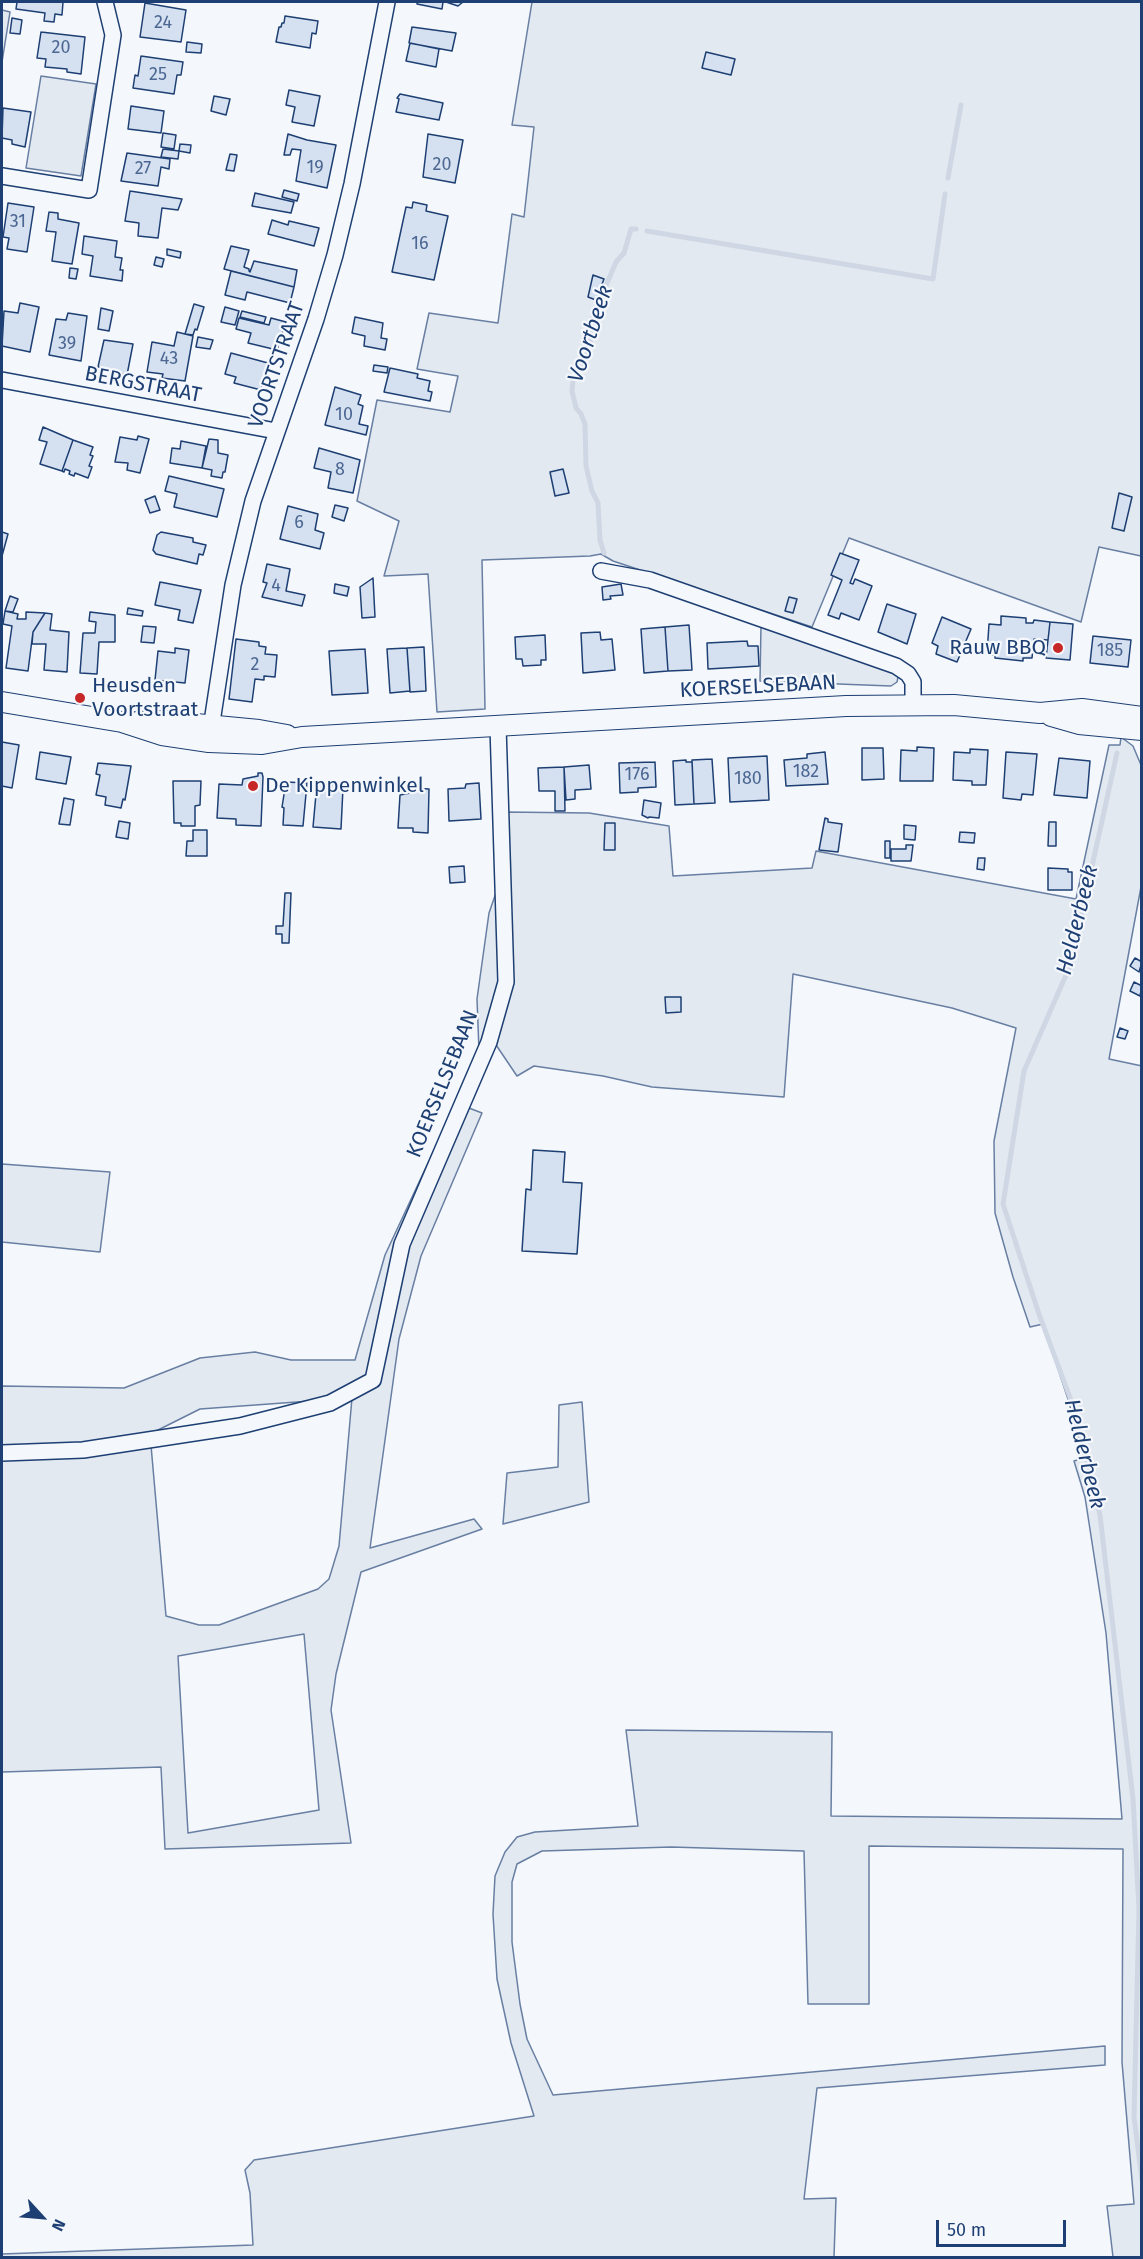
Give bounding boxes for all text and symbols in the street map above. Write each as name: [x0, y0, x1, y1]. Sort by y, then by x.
house number: 24: [154, 12, 172, 34]
house number: 20: [52, 37, 70, 59]
house number: 25: [149, 64, 167, 86]
house number: 20: [433, 154, 451, 176]
house number: 19: [306, 157, 324, 179]
house number: 27: [135, 158, 151, 180]
house number: 31: [10, 211, 26, 233]
house number: 16: [411, 233, 429, 255]
water label: Voortbeek: [563, 282, 619, 386]
street label: VOORTSTRAAT: [244, 299, 310, 431]
house number: 39: [58, 333, 76, 355]
house number: 43: [160, 348, 178, 370]
street label: BERGSTRAAT: [83, 361, 203, 409]
house number: 10: [335, 404, 353, 426]
house number: 8: [335, 459, 345, 481]
house number: 6: [294, 512, 304, 534]
house number: 4: [271, 575, 281, 597]
place label: Rauw BBQ: [949, 635, 1046, 661]
house number: 185: [1097, 640, 1123, 662]
marker: Rauw BBQ: [1051, 641, 1065, 655]
house number: 2: [251, 654, 259, 676]
street label: KOERSELSEBAAN: [679, 670, 837, 704]
place label: Heusden Voortstraat: [92, 673, 198, 723]
marker: Heusden Voortstraat: [73, 691, 87, 705]
house number: 182: [793, 761, 819, 783]
house number: 176: [625, 764, 649, 786]
house number: 180: [734, 768, 762, 790]
place label: De Kippenwinkel: [265, 773, 424, 799]
marker: De Kippenwinkel: [246, 779, 260, 793]
water label: Helderbeek: [1052, 862, 1104, 978]
street label: KOERSELSEBAAN: [402, 1007, 484, 1161]
water label: Helderbeek: [1058, 1396, 1110, 1512]
north arrow: [12, 2187, 72, 2247]
scale bar: [939, 2208, 1070, 2246]
text: N: [48, 2216, 69, 2234]
text: 50 m: [947, 2219, 986, 2241]

